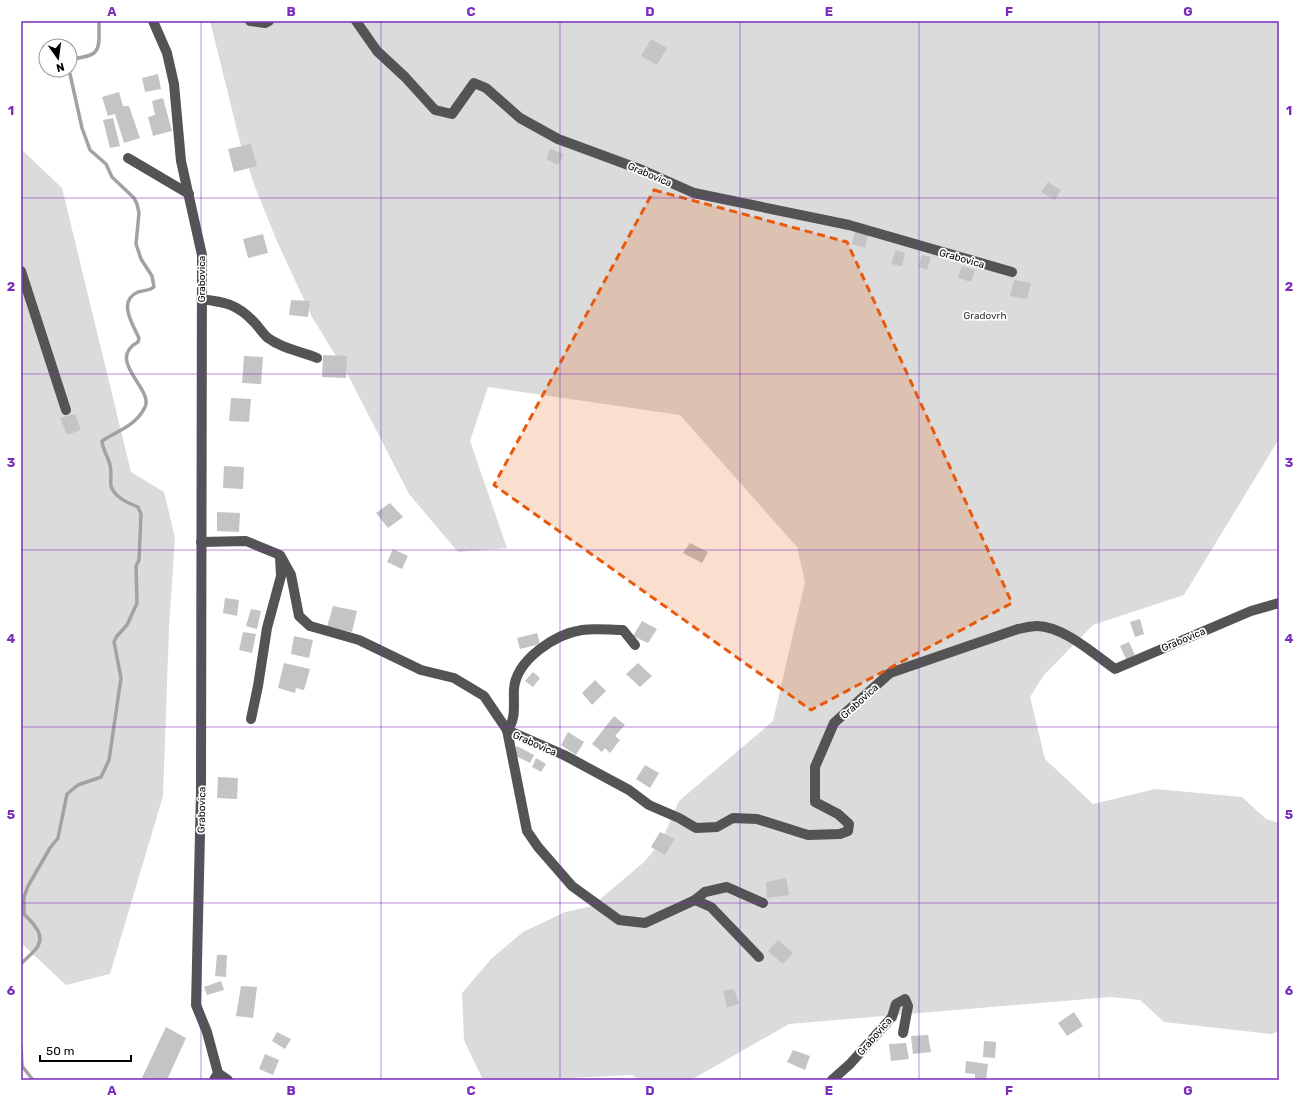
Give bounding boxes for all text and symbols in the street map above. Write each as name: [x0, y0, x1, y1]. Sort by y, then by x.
text: A: [107, 4, 117, 19]
text: B: [286, 4, 296, 19]
text: C: [466, 4, 476, 19]
text: D: [645, 4, 655, 19]
text: E: [825, 4, 833, 19]
text: F: [1005, 4, 1013, 19]
text: G: [1183, 4, 1193, 19]
north arrow: [38, 38, 78, 78]
text: N: [55, 60, 66, 75]
text: 1: [8, 103, 14, 118]
text: 1: [1286, 103, 1292, 118]
street label: Grabovica: [626, 160, 673, 190]
street label: Grabovica: [938, 247, 986, 271]
street label: Grabovica: [196, 256, 208, 302]
text: 2: [7, 279, 15, 294]
text: 2: [1285, 279, 1293, 294]
park label: Gradovrh: [964, 310, 1006, 322]
text: 3: [7, 455, 16, 470]
text: 3: [1285, 455, 1294, 470]
street label: Grabovica: [1160, 625, 1207, 655]
text: 4: [7, 631, 16, 646]
text: 4: [1285, 631, 1294, 646]
street label: Grabovica: [838, 682, 881, 722]
street label: Grabovica: [511, 729, 558, 759]
street label: Grabovica: [196, 787, 208, 833]
text: 5: [7, 807, 15, 822]
text: 5: [1285, 807, 1293, 822]
text: 6: [7, 983, 16, 998]
text: 6: [1285, 983, 1294, 998]
street label: Grabovica: [855, 1015, 895, 1058]
scale bar: [40, 1037, 131, 1063]
text: 50 m: [46, 1044, 74, 1058]
text: A: [107, 1083, 117, 1098]
text: B: [286, 1083, 296, 1098]
text: C: [466, 1083, 476, 1098]
text: D: [645, 1083, 655, 1098]
text: E: [825, 1083, 833, 1098]
text: F: [1005, 1083, 1013, 1098]
text: G: [1183, 1083, 1193, 1098]

